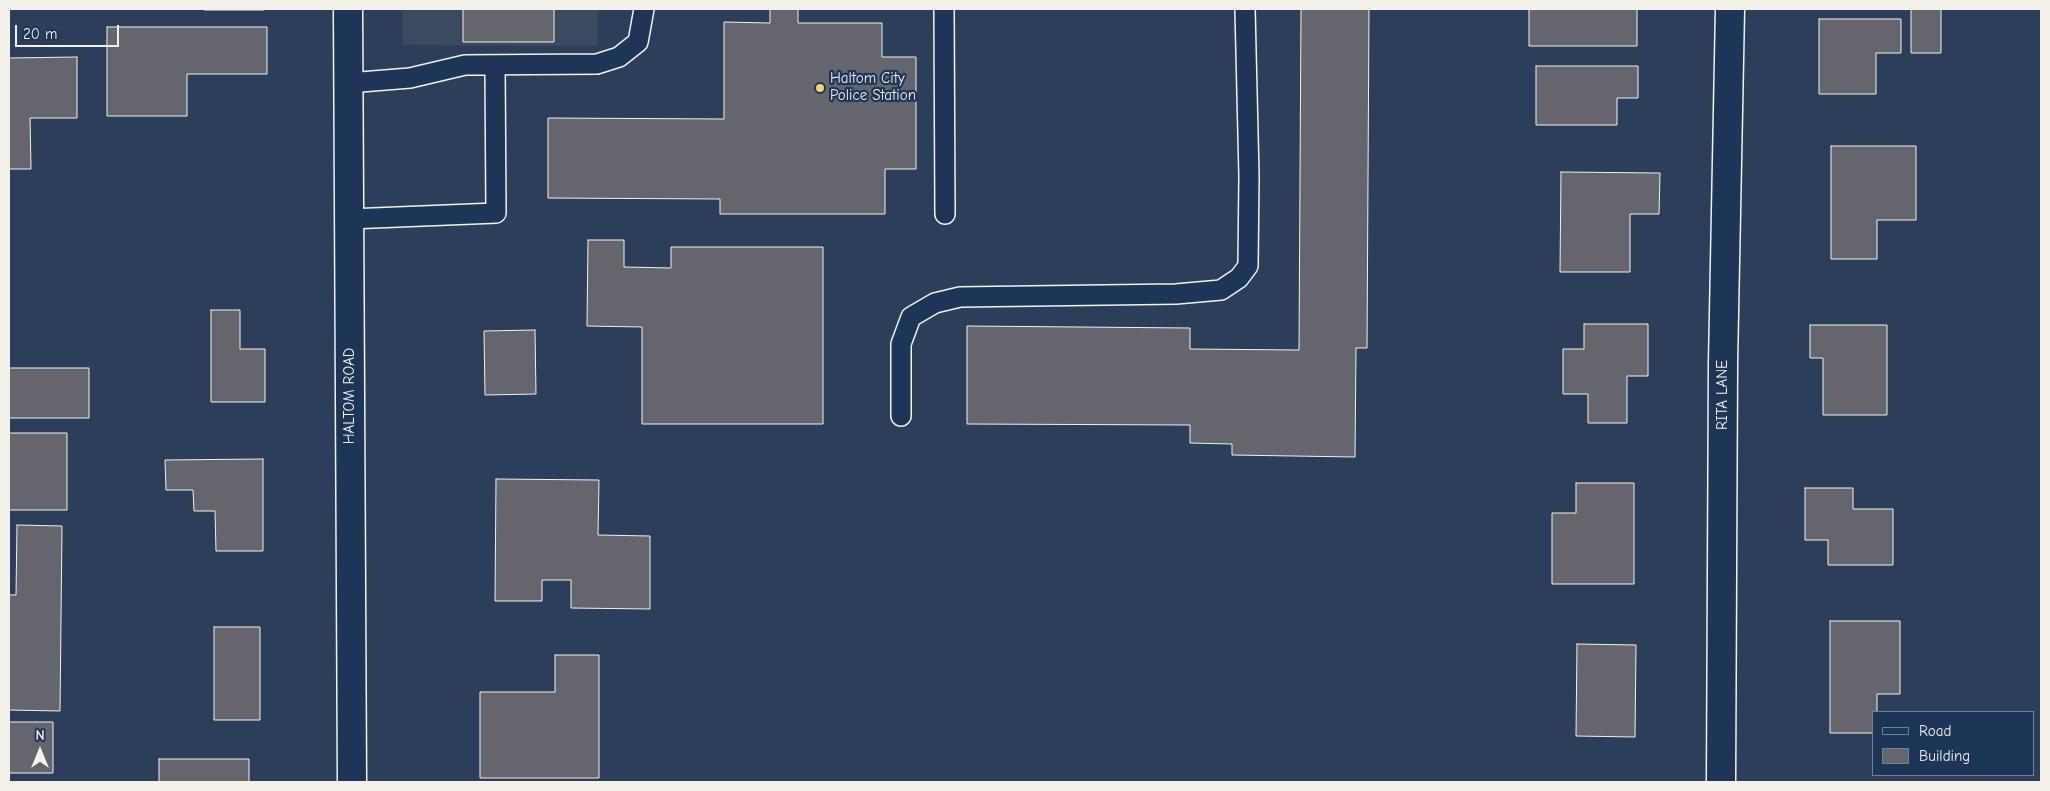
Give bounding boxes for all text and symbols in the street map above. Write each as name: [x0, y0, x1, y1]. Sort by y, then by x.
scale bar: [18, 15, 121, 47]
text: 20 m: [23, 25, 57, 43]
place label: Haltom City Police Station: [830, 70, 916, 105]
marker: Haltom City Police Station: [814, 82, 826, 94]
street label: HALTOM ROAD: [341, 348, 359, 444]
street label: RITA LANE: [1714, 360, 1732, 430]
legend: [1872, 711, 2035, 776]
text: Road: [1919, 722, 1951, 740]
north arrow: [15, 726, 65, 776]
text: N: [35, 727, 45, 744]
text: Building: [1919, 747, 1970, 765]

